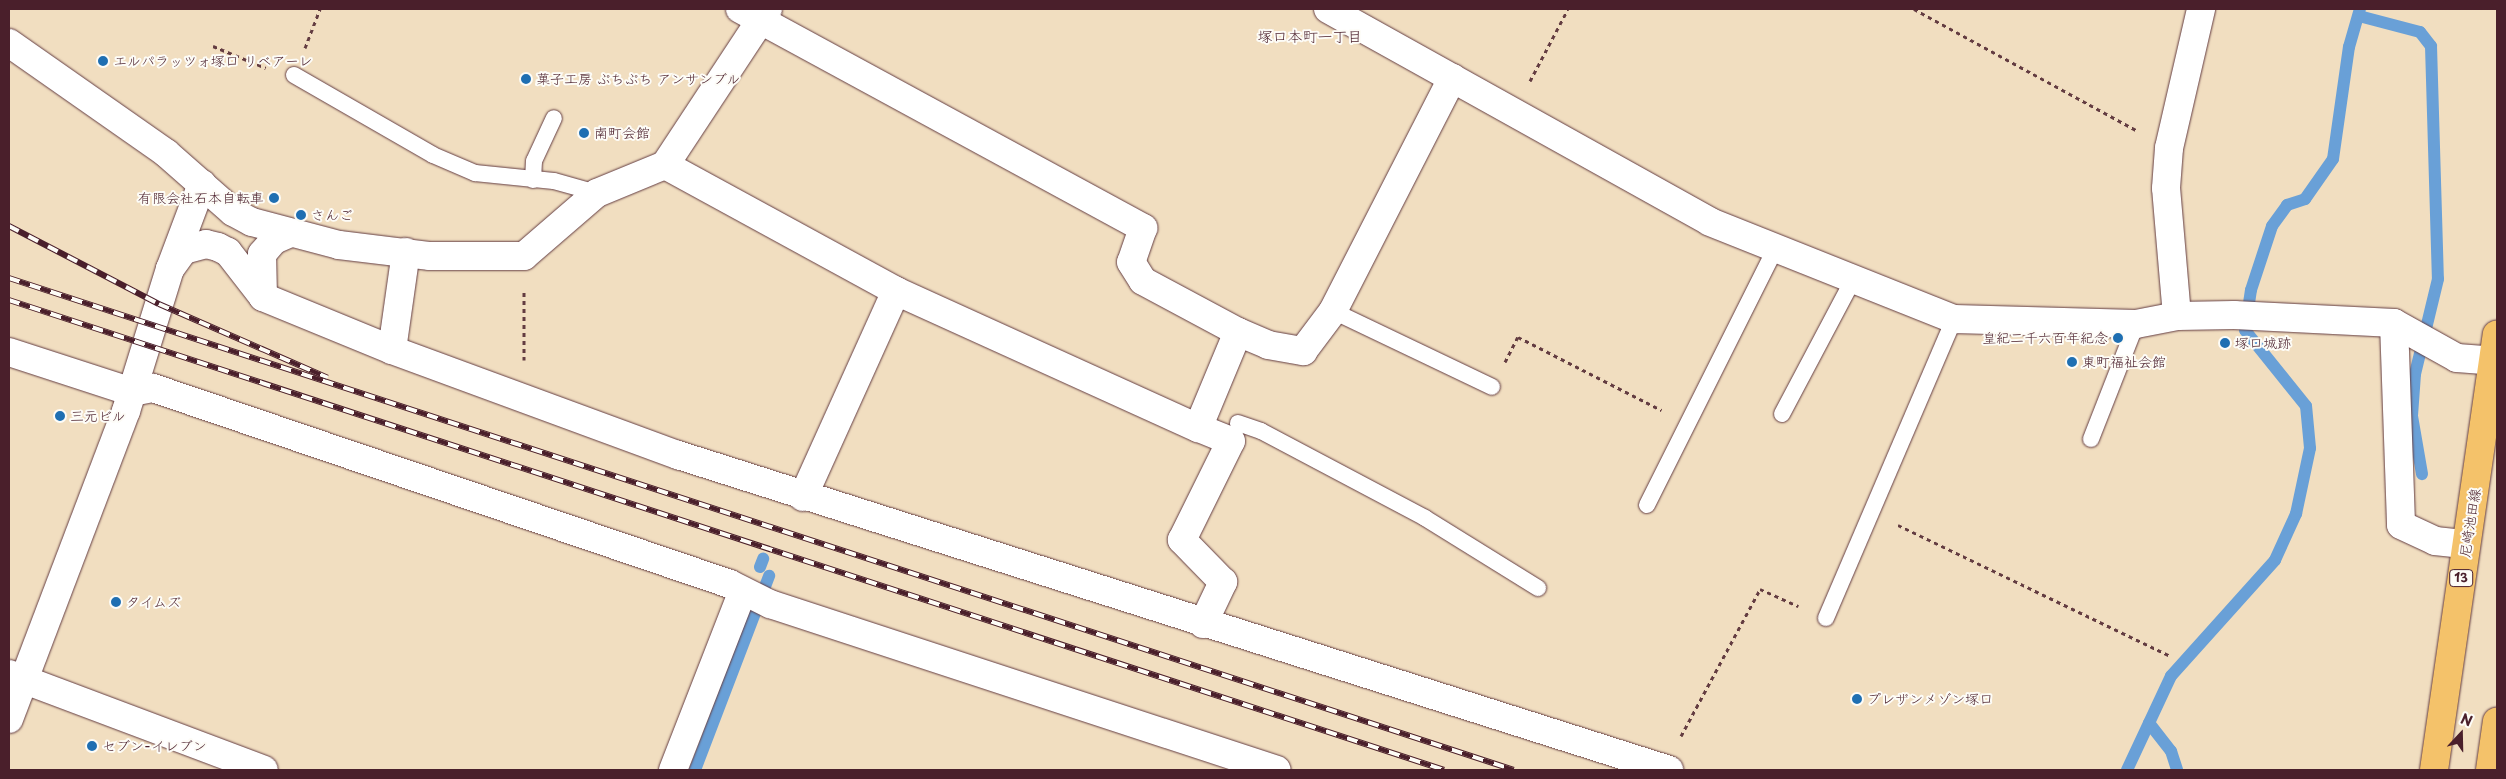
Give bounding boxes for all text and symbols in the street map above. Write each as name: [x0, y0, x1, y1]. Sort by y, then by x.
district label: 塚口本町一丁目: [1258, 27, 1362, 45]
place label: エルパラッツォ塚口 リベアーレ: [113, 53, 313, 69]
marker: エルパラッツォ塚口 リベアーレ: [97, 55, 109, 67]
place label: 菓子工房 ぷちぷち アンサンブル: [536, 71, 741, 87]
marker: 菓子工房 ぷちぷち アンサンブル: [520, 73, 532, 85]
place label: 南町会館: [594, 125, 650, 141]
marker: 南町会館: [578, 127, 590, 139]
place label: 有限会社石本自転車: [138, 190, 264, 206]
marker: 有限会社石本自転車: [268, 192, 280, 204]
place label: さんご: [311, 207, 353, 223]
marker: さんご: [295, 209, 307, 221]
place label: 皇紀二千六百年紀念: [1982, 330, 2108, 346]
marker: 皇紀二千六百年紀念: [2112, 332, 2124, 344]
place label: 塚口城跡: [2235, 335, 2291, 351]
marker: 塚口城跡: [2219, 337, 2231, 349]
place label: 東町福祉会館: [2082, 354, 2166, 370]
marker: 東町福祉会館: [2066, 356, 2078, 368]
place label: 三元ビル: [70, 408, 126, 424]
marker: 三元ビル: [54, 410, 66, 422]
street label: 尼崎池田線: [2456, 487, 2484, 559]
road number: 13: [2448, 568, 2474, 588]
place label: タイムズ: [126, 594, 182, 610]
marker: タイムズ: [110, 596, 122, 608]
place label: プレザンメゾン塚口: [1867, 691, 1993, 707]
marker: プレザンメゾン塚口: [1851, 693, 1863, 705]
text: N: [2458, 708, 2475, 731]
north arrow: [2436, 709, 2486, 759]
place label: セブン-イレブン: [102, 738, 207, 754]
marker: セブン-イレブン: [86, 740, 98, 752]

